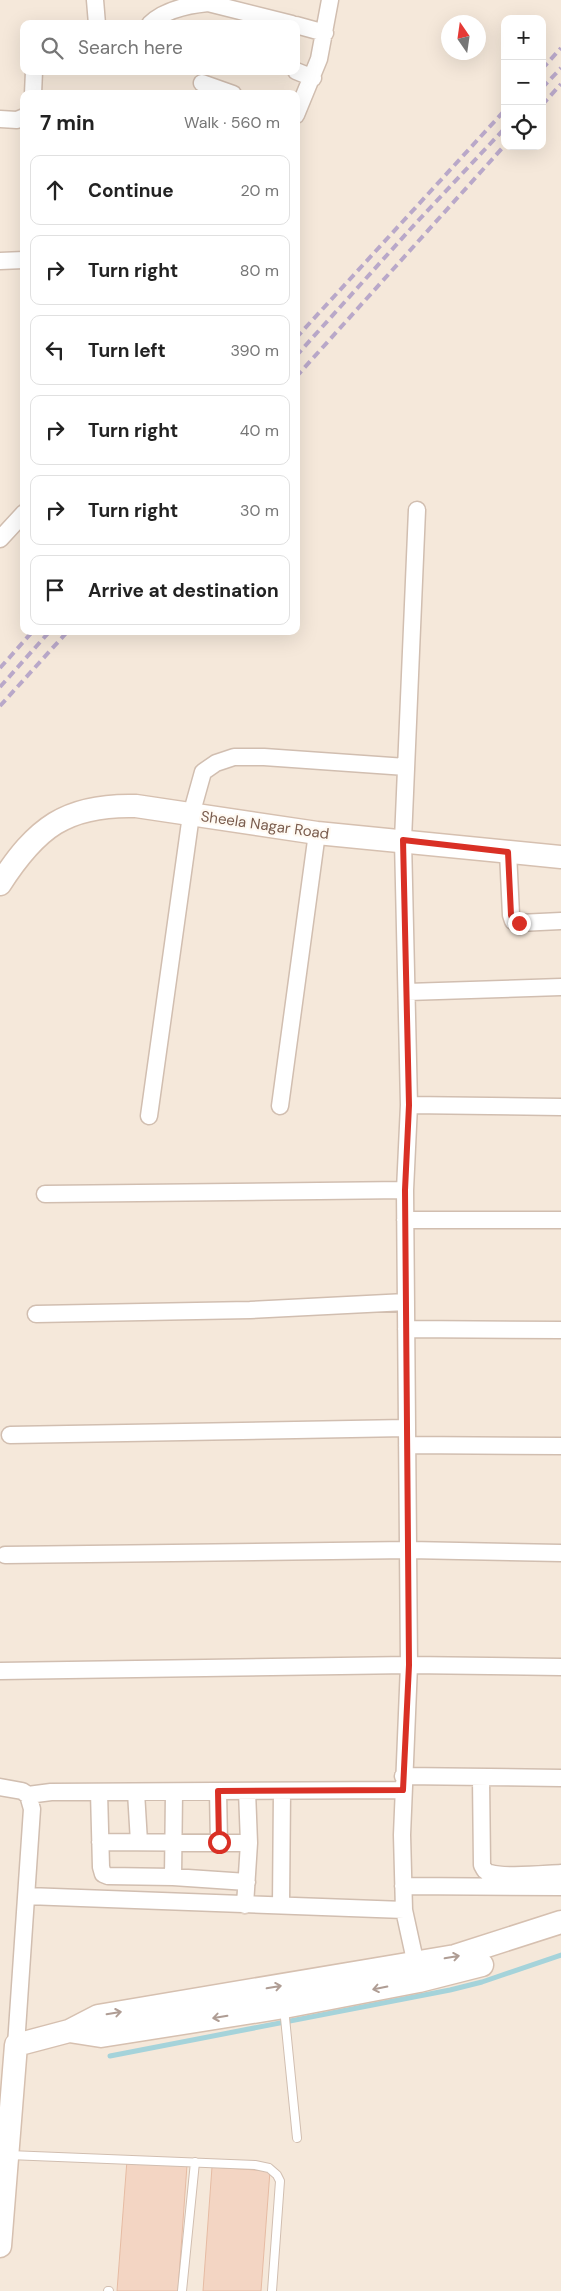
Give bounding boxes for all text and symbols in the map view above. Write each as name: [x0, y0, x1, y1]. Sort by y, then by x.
north arrow: [441, 15, 486, 60]
map controls: [501, 15, 546, 150]
button: +: [501, 15, 546, 60]
search box: [20, 20, 300, 75]
icon: search: [38, 34, 66, 62]
text: Search here: [78, 35, 183, 60]
button: −: [501, 60, 546, 105]
button: locate: [501, 105, 546, 150]
text: 7 min: [40, 109, 95, 137]
text: Walk · 560 m: [184, 112, 280, 133]
icon: ahead: [41, 176, 69, 204]
text: Continue: [88, 178, 174, 203]
text: 20 m: [240, 180, 279, 201]
icon: right: [41, 256, 69, 284]
text: Turn right: [88, 258, 178, 283]
text: 80 m: [240, 260, 279, 281]
icon: left: [41, 336, 69, 364]
text: Turn left: [88, 338, 166, 363]
text: 390 m: [231, 340, 279, 361]
icon: right: [41, 416, 69, 444]
text: Turn right: [88, 418, 178, 443]
text: 40 m: [240, 420, 279, 441]
icon: right: [41, 496, 69, 524]
text: Turn right: [88, 498, 178, 523]
text: 30 m: [240, 500, 279, 521]
icon: arrive: [41, 576, 69, 604]
text: Arrive at destination: [88, 578, 279, 603]
street label: Sheela Nagar Road: [200, 806, 330, 844]
route end: [508, 912, 531, 935]
route start: [208, 1831, 231, 1854]
one-way arrow: [443, 1951, 459, 1961]
one-way arrow: [266, 1982, 282, 1992]
one-way arrow: [372, 1984, 388, 1994]
one-way arrow: [106, 2008, 122, 2018]
one-way arrow: [212, 2013, 228, 2023]

